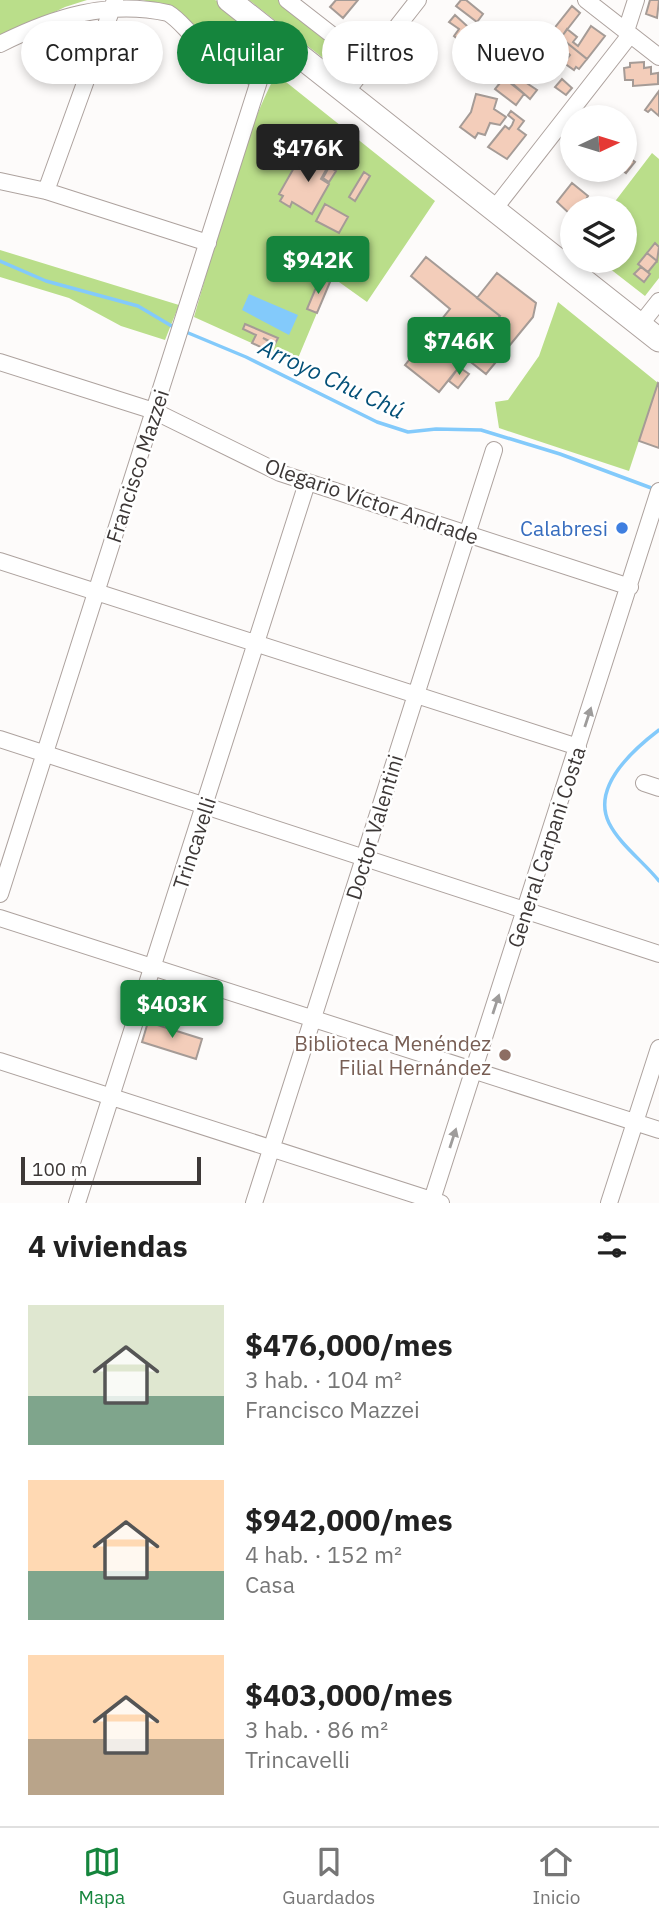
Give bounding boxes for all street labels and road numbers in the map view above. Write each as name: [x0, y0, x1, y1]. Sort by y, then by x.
street label: Francisco Mazzei: [99, 386, 175, 546]
street label: Olegario Víctor Andrade: [261, 451, 483, 551]
street label: General Carpani Costa: [500, 743, 592, 951]
street label: Doctor Valentini: [339, 751, 409, 903]
street label: Trincavelli: [166, 793, 222, 893]

